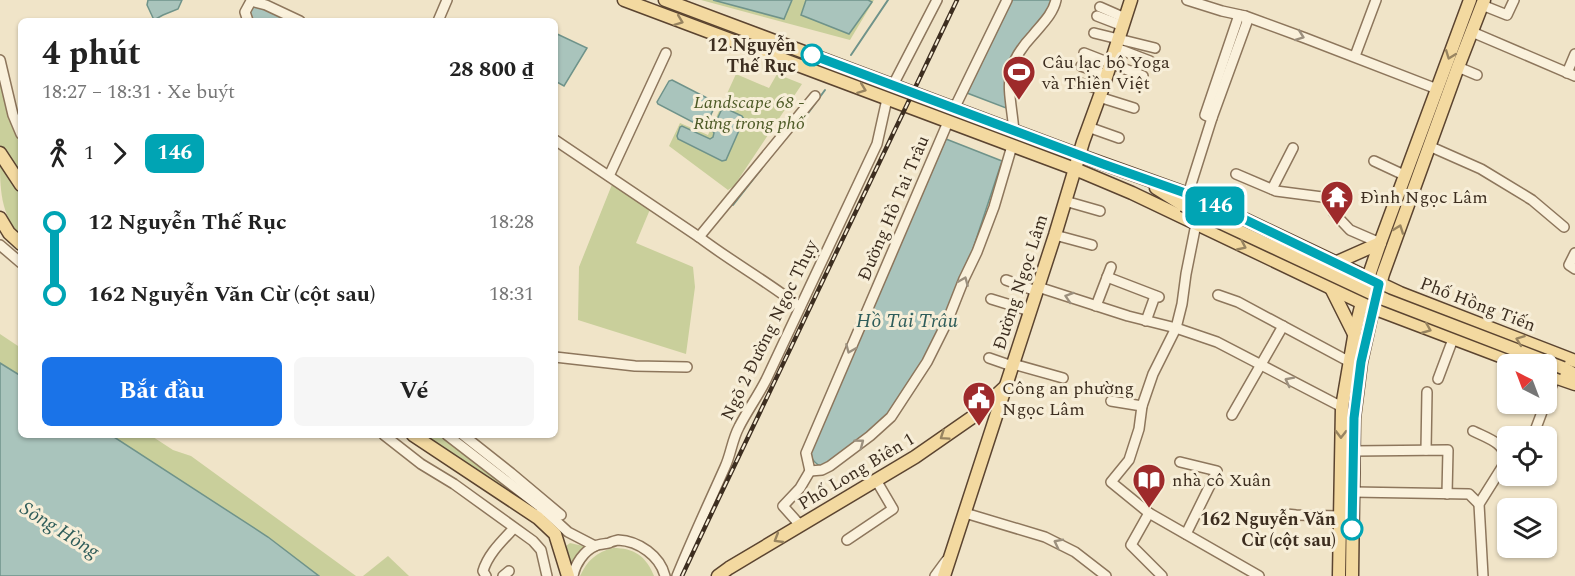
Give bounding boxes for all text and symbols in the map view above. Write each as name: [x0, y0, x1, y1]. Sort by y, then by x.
one-way arrow: [673, 13, 684, 26]
one-way arrow: [1294, 28, 1305, 41]
text: 4 phút: [42, 29, 141, 79]
place label: 12 Nguyễn Thế Rục: [708, 32, 796, 80]
marker: 12 Nguyễn Thế Rục: [801, 44, 823, 66]
place label: Câu lạc bộ Yoga và Thiền Việt: [1041, 49, 1170, 97]
one-way arrow: [1444, 49, 1457, 59]
text: 28 800 ₫: [449, 53, 534, 86]
sports icon: Câu lạc bộ Yoga và Thiền Việt: [1001, 54, 1037, 101]
text: 18:27 – 18:31 · Xe buýt: [42, 77, 235, 107]
one-way arrow: [855, 82, 866, 94]
park label: Landscape 68 - Rừng trong phố: [693, 89, 807, 137]
street label: Đường Hồ Tai Trâu: [851, 131, 936, 285]
icon: walk: [42, 137, 75, 170]
icon: forward: [103, 137, 136, 170]
text: 146: [157, 137, 192, 169]
text: 1: [84, 138, 94, 168]
temple icon: Đình Ngọc Lâm: [1319, 179, 1355, 226]
place label: Đình Ngọc Lâm: [1360, 184, 1488, 211]
line badge: 146: [1180, 186, 1250, 226]
text: 146: [1197, 190, 1233, 222]
text: 12 Nguyễn Thế Rục: [88, 206, 287, 239]
text: 18:28: [489, 207, 534, 237]
street label: Đường Ngọc Lâm: [986, 211, 1055, 353]
one-way arrow: [1392, 224, 1404, 235]
street label: Ngõ 2 Đường Ngọc Thụy: [714, 234, 826, 425]
one-way arrow: [1236, 238, 1247, 250]
street label: Phố Hồng Tiến: [1416, 270, 1540, 339]
one-way arrow: [956, 276, 968, 287]
text: 162 Nguyễn Văn Cừ (cột sau): [88, 278, 376, 311]
text: 18:31: [489, 279, 534, 309]
one-way arrow: [1064, 292, 1075, 304]
water label: Hồ Tai Trâu: [856, 306, 958, 336]
one-way arrow: [1421, 322, 1432, 334]
one-way arrow: [1516, 335, 1526, 348]
one-way arrow: [846, 343, 858, 354]
north arrow: [1497, 354, 1557, 414]
map controls: [1497, 354, 1557, 558]
button: Bắt đầu: [42, 357, 282, 426]
button: Vé: [294, 357, 534, 426]
place label: Công an phường Ngọc Lâm: [1002, 375, 1134, 423]
one-way arrow: [1285, 376, 1296, 388]
public building icon: Công an phường Ngọc Lâm: [961, 380, 997, 427]
street label: Phố Long Biên 1: [793, 426, 920, 517]
button: locate: [1497, 426, 1557, 486]
one-way arrow: [940, 429, 950, 441]
one-way arrow: [1335, 429, 1347, 438]
one-way arrow: [854, 439, 865, 450]
library icon: nhà cô Xuân: [1131, 462, 1167, 509]
place label: nhà cô Xuân: [1172, 467, 1271, 494]
water label: Sông Hồng: [14, 494, 106, 567]
button: layers: [1497, 498, 1557, 558]
place label: 162 Nguyễn Văn Cừ (cột sau): [1200, 506, 1336, 554]
marker: 162 Nguyễn Văn Cừ (cột sau): [1341, 518, 1363, 540]
one-way arrow: [774, 531, 784, 543]
one-way arrow: [1053, 539, 1064, 550]

